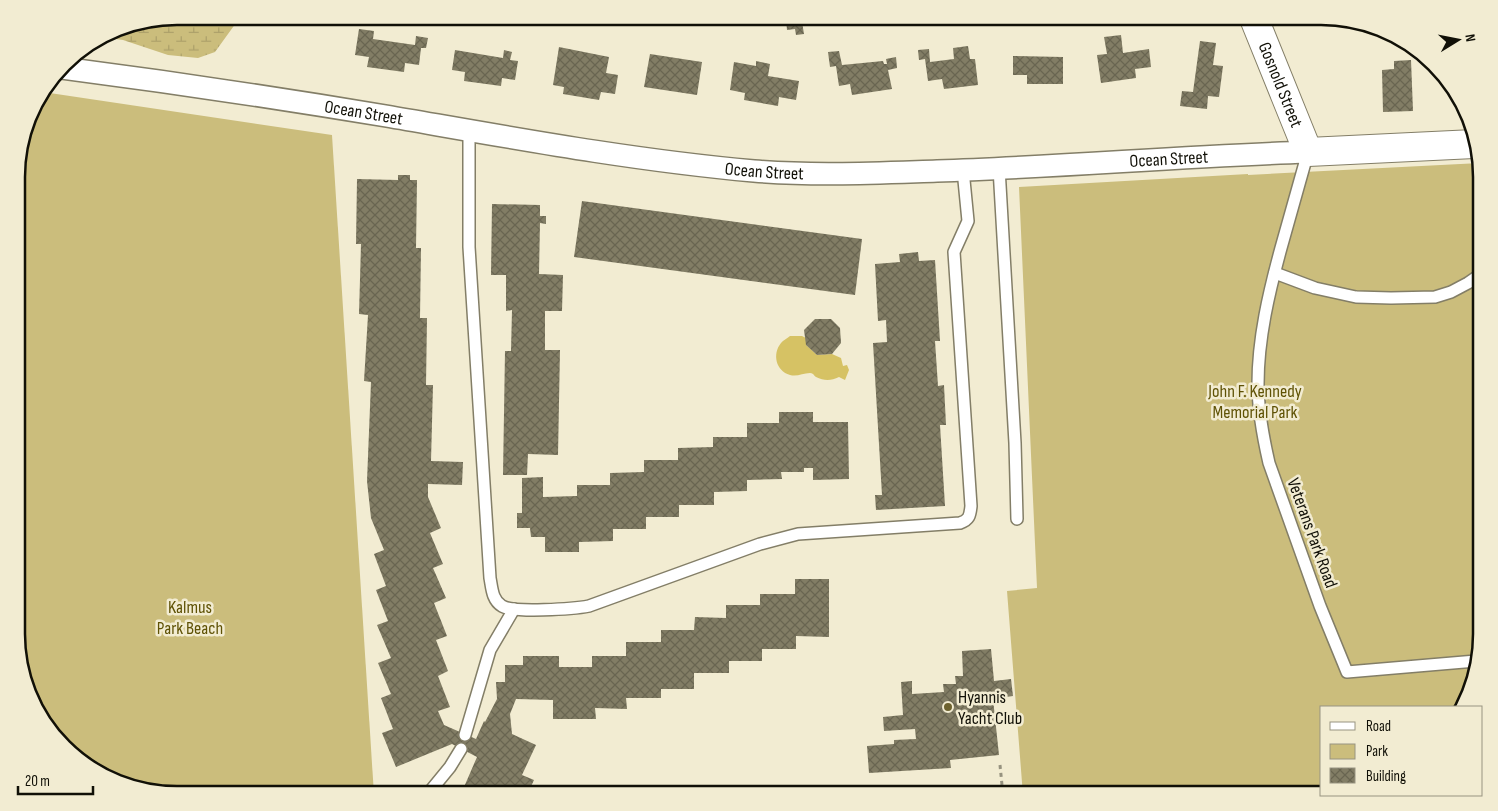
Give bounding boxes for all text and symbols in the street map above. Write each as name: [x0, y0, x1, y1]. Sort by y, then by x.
north arrow: [1433, 15, 1483, 65]
text: N: [1461, 33, 1479, 43]
street label: Gosnold Street: [1254, 39, 1308, 131]
street label: Ocean Street: [323, 96, 405, 129]
street label: Ocean Street: [1129, 146, 1209, 172]
street label: Ocean Street: [724, 158, 804, 184]
park label: John F. Kennedy Memorial Park: [1207, 381, 1302, 423]
street label: Veterans Park Road: [1282, 475, 1342, 591]
park label: Kalmus Park Beach: [157, 597, 223, 639]
place label: Hyannis Yacht Club: [958, 687, 1022, 729]
marker: Hyannis Yacht Club: [942, 701, 954, 713]
legend: [1320, 706, 1483, 796]
text: Road: [1366, 717, 1391, 736]
text: Park: [1366, 742, 1388, 761]
scale bar: [18, 764, 92, 796]
text: Building: [1366, 767, 1406, 786]
text: 20 m: [25, 772, 50, 791]

